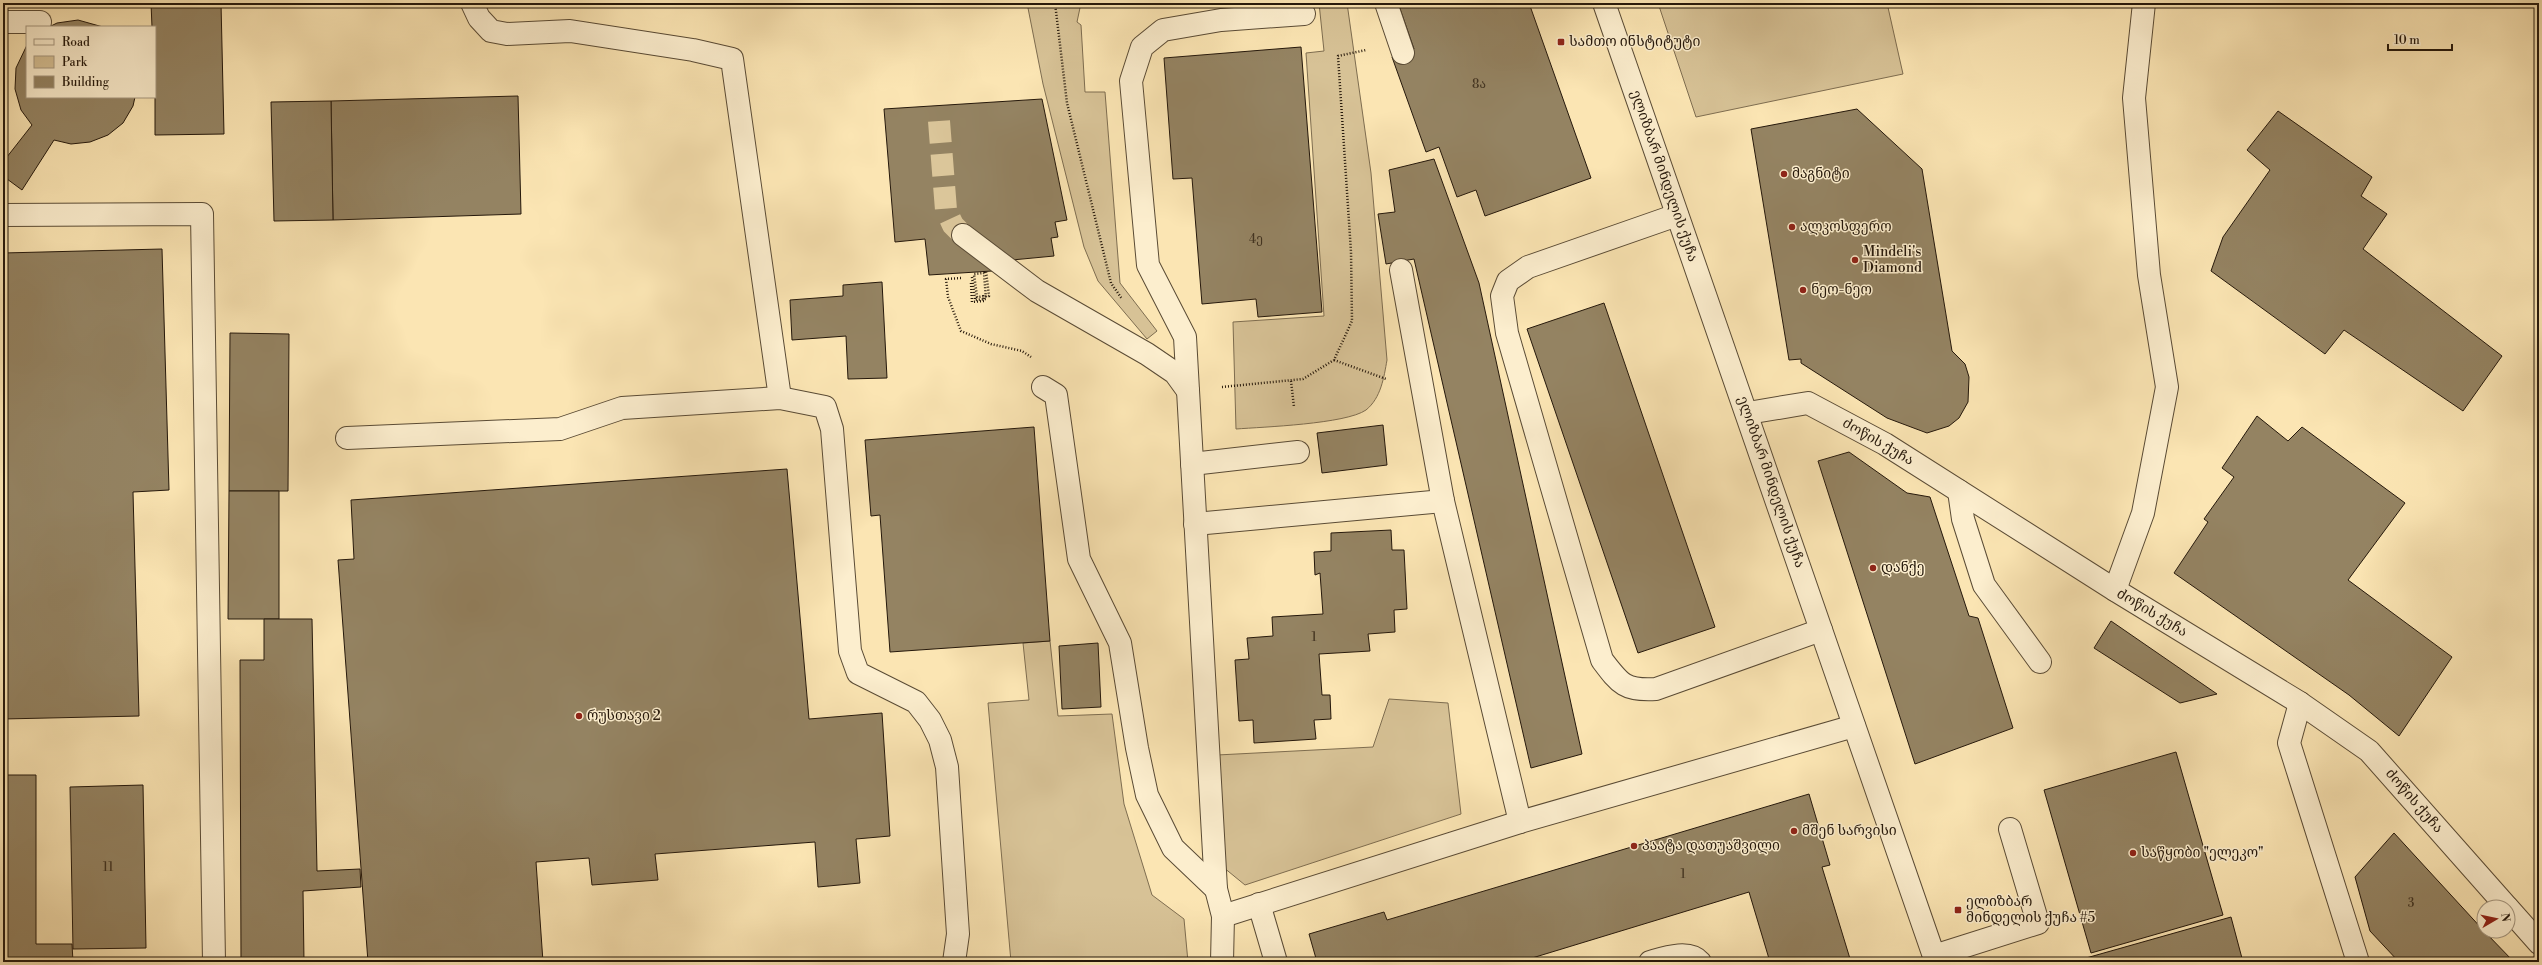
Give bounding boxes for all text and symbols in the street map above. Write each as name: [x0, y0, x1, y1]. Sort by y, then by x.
legend: [26, 26, 156, 98]
scale bar: [2388, 26, 2452, 52]
place label: სამთო ინსტიტუტი: [1569, 33, 1701, 51]
text: 10 m: [2394, 33, 2420, 48]
text: Road: [62, 35, 90, 50]
marker: სამთო ინსტიტუტი: [1556, 37, 1566, 47]
text: Park: [62, 55, 88, 70]
text: Building: [61, 75, 110, 90]
house number: 8ა: [1472, 77, 1486, 92]
street label: ელიზბარ მინდელის ქუჩა: [1626, 88, 1702, 264]
place label: მაგნიტი: [1792, 165, 1850, 183]
marker: მაგნიტი: [1779, 169, 1789, 179]
place label: ალკოსფერო: [1800, 218, 1892, 236]
marker: ალკოსფერო: [1787, 222, 1797, 232]
house number: 4ე: [1249, 232, 1263, 247]
place label: Mindeli's Diamond: [1863, 243, 1922, 277]
marker: Mindeli's Diamond: [1850, 255, 1860, 265]
place label: ნეო-ნეო: [1811, 281, 1872, 299]
marker: ნეო-ნეო: [1798, 285, 1808, 295]
street label: ელიზბარ მინდელის ქუჩა: [1733, 394, 1809, 570]
street label: ძოწის ქუჩა: [1839, 414, 1917, 470]
place label: დანქე: [1881, 559, 1925, 577]
marker: დანქე: [1868, 563, 1878, 573]
street label: ძოწის ქუჩა: [2113, 585, 2191, 641]
house number: 1: [1311, 630, 1317, 645]
place label: რუსთავი 2: [587, 707, 661, 725]
marker: რუსთავი 2: [574, 711, 584, 721]
street label: ძოწის ქუჩა: [2381, 765, 2447, 837]
place label: მშენ სარვისი: [1802, 822, 1897, 840]
marker: მშენ სარვისი: [1789, 826, 1799, 836]
place label: პაატა დათუაშვილი: [1642, 837, 1780, 855]
marker: პაატა დათუაშვილი: [1629, 841, 1639, 851]
place label: საწყობი "ელეკო": [2141, 844, 2264, 862]
marker: საწყობი "ელეკო": [2128, 848, 2138, 858]
house number: 11: [103, 860, 114, 875]
house number: 1: [1680, 867, 1686, 882]
place label: ელიზბარ მინდელის ქუჩა #5: [1966, 893, 2095, 927]
house number: 3: [2408, 896, 2415, 911]
north arrow: [2476, 899, 2516, 939]
marker: ელიზბარ მინდელის ქუჩა #5: [1953, 905, 1963, 915]
text: N: [2497, 912, 2513, 923]

